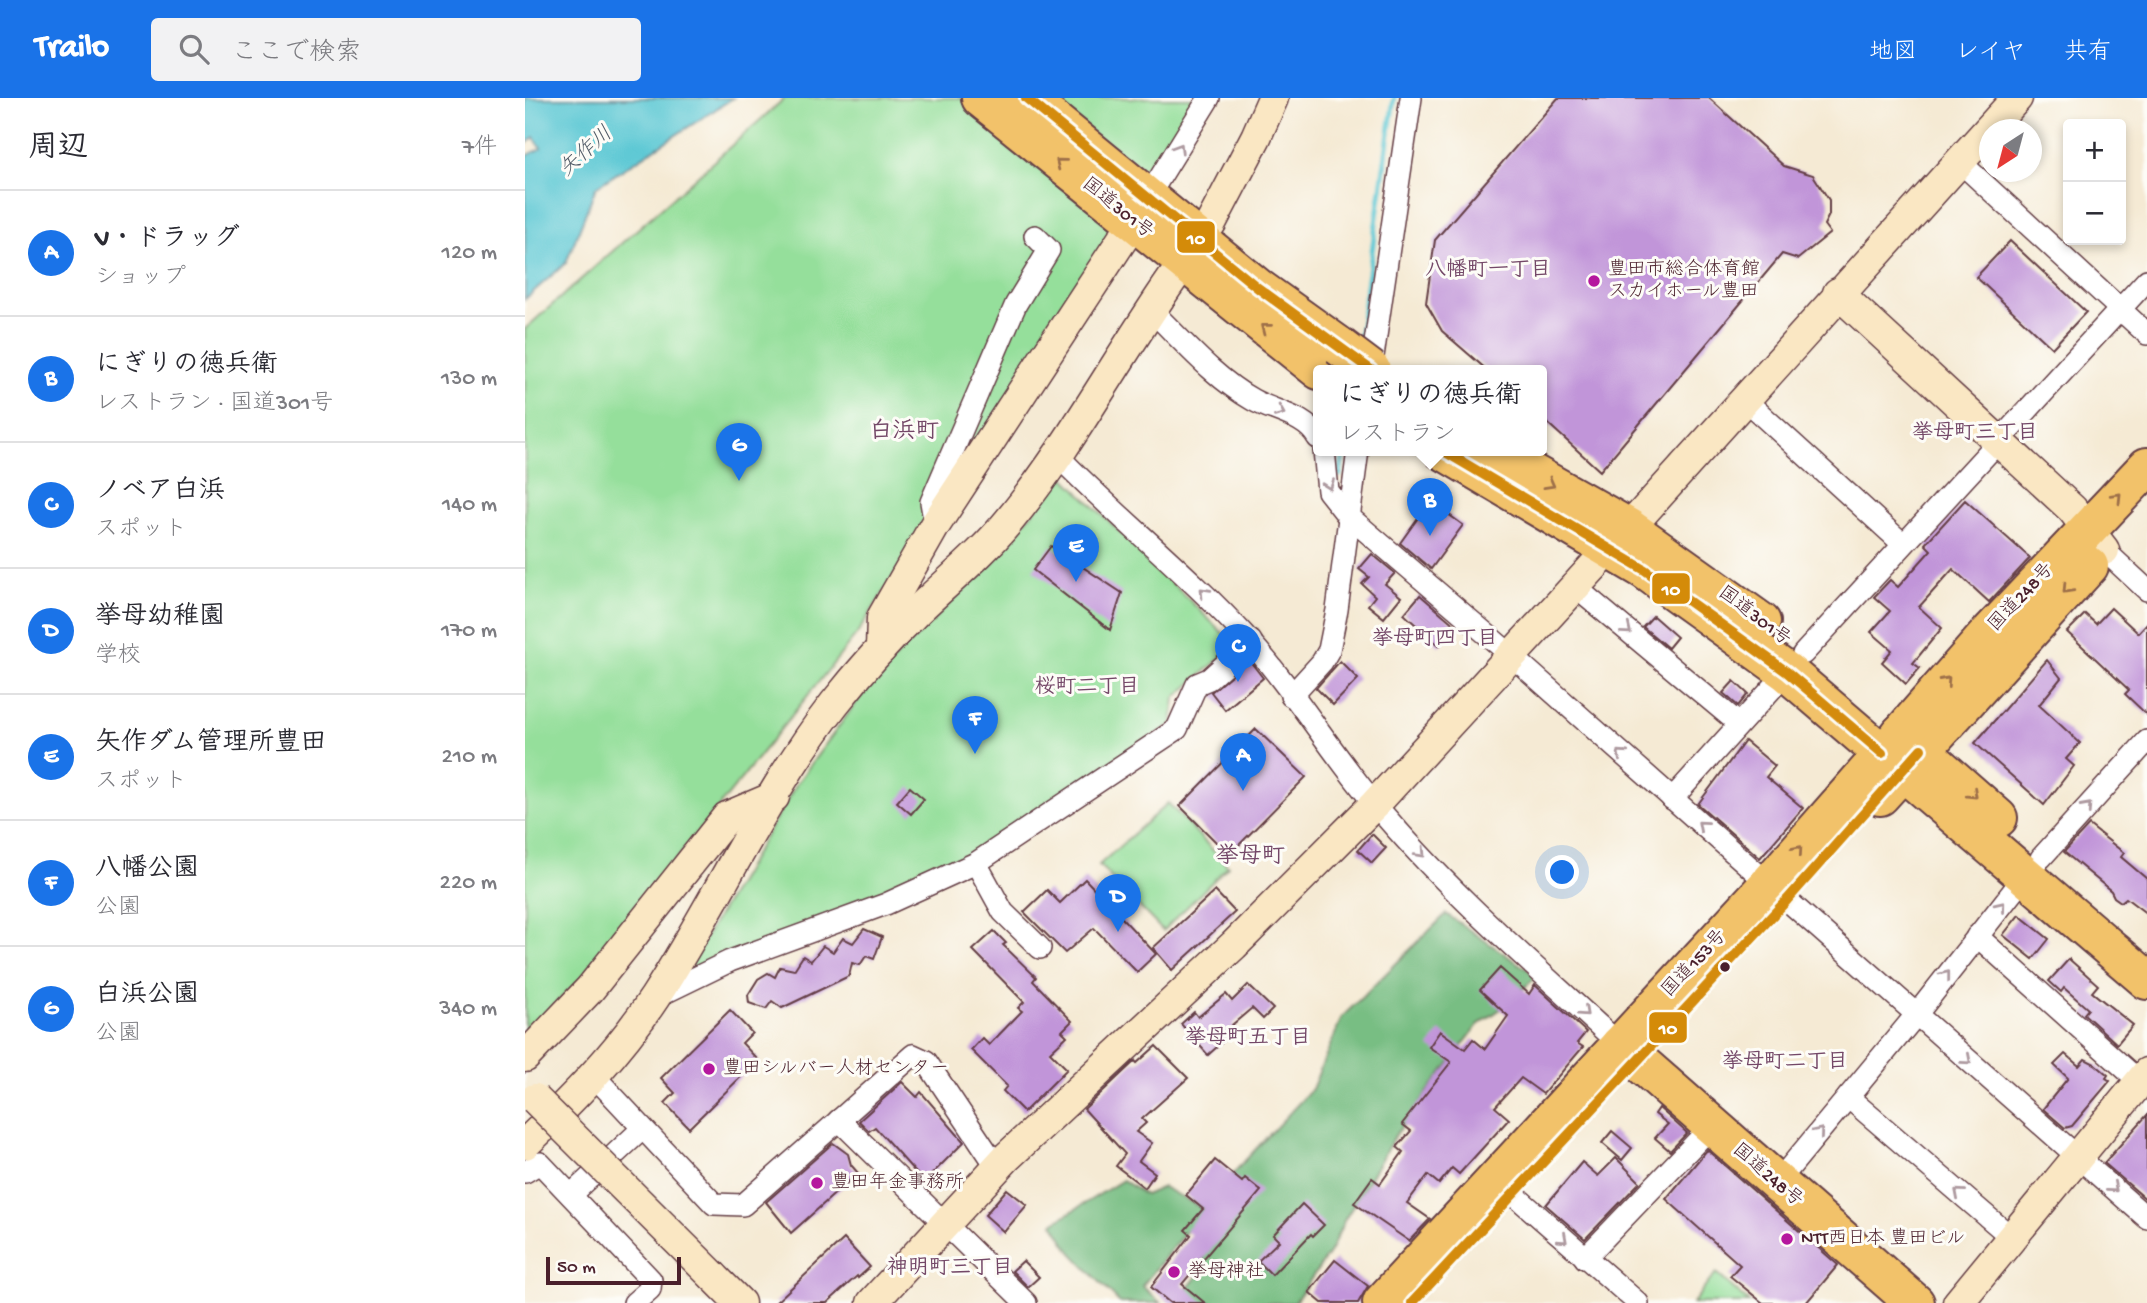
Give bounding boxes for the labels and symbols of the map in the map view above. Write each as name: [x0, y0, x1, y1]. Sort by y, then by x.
north arrow: [1979, 119, 2042, 182]
water label: 矢作川: [554, 121, 619, 183]
one-way arrow: [1171, 143, 1184, 156]
one-way arrow: [1056, 159, 1069, 171]
street label: 国道301号: [1077, 172, 1158, 245]
line badge: 10: [1176, 220, 1216, 254]
text: 10: [1186, 229, 1205, 252]
district label: 八幡町一丁目: [1425, 258, 1551, 284]
place label: 豊田市総合体育館 スカイホール豊田: [1608, 258, 1760, 304]
marker: 豊田市総合体育館 スカイホール豊田: [1586, 273, 1602, 289]
one-way arrow: [1260, 324, 1272, 337]
one-way arrow: [1273, 403, 1285, 417]
district label: 白浜町: [870, 418, 939, 446]
district label: 挙母町三丁目: [1912, 420, 2038, 447]
pin: G: [716, 423, 762, 481]
one-way arrow: [1543, 476, 1556, 489]
pin: B: [1407, 478, 1453, 536]
one-way arrow: [1321, 479, 1335, 491]
one-way arrow: [2109, 492, 2122, 505]
pin: E: [1053, 524, 1099, 582]
street label: 国道248号: [1984, 558, 2060, 637]
line badge: 10: [1651, 572, 1691, 605]
text: 10: [1661, 580, 1680, 603]
street label: 国道301号: [1713, 581, 1796, 652]
one-way arrow: [2063, 581, 2076, 594]
one-way arrow: [1199, 587, 1212, 600]
one-way arrow: [1618, 622, 1631, 634]
pin: C: [1215, 624, 1261, 682]
district label: 挙母町四丁目: [1372, 626, 1498, 653]
district label: 桜町二丁目: [1035, 675, 1140, 701]
one-way arrow: [1937, 677, 1950, 690]
pin: F: [952, 696, 998, 754]
pin: A: [1220, 733, 1266, 791]
one-way arrow: [1617, 749, 1630, 762]
one-way arrow: [1965, 785, 1978, 798]
one-way arrow: [2079, 803, 2091, 816]
one-way arrow: [1698, 821, 1711, 833]
district label: 挙母町: [1216, 843, 1285, 871]
one-way arrow: [1413, 845, 1426, 858]
one-way arrow: [1790, 845, 1802, 858]
your location: [1545, 855, 1579, 889]
pin: D: [1095, 874, 1141, 932]
one-way arrow: [1992, 902, 2005, 914]
street label: 国道153号: [1657, 925, 1732, 1003]
unlabelled marker: [1718, 960, 1732, 974]
one-way arrow: [1938, 971, 1951, 983]
one-way arrow: [1576, 1004, 1589, 1016]
line badge: 10: [1648, 1011, 1688, 1044]
text: 10: [1658, 1019, 1677, 1042]
district label: 挙母町五丁目: [1185, 1025, 1311, 1052]
district label: 挙母町二丁目: [1722, 1049, 1848, 1076]
one-way arrow: [1959, 1052, 1972, 1064]
place label: 豊田シルバー人材センター: [723, 1057, 949, 1081]
marker: 豊田シルバー人材センター: [701, 1061, 717, 1077]
one-way arrow: [1811, 1127, 1824, 1140]
street label: 国道248号: [1727, 1138, 1808, 1213]
place label: 豊田年金事務所: [831, 1171, 964, 1195]
marker: 豊田年金事務所: [809, 1175, 825, 1191]
one-way arrow: [2104, 1180, 2117, 1192]
one-way arrow: [1954, 1189, 1967, 1201]
place label: NTT西日本 豊田ビル: [1801, 1227, 1965, 1251]
one-way arrow: [1555, 1230, 1568, 1243]
marker: NTT西日本 豊田ビル: [1779, 1231, 1795, 1247]
scale bar: [546, 1254, 681, 1286]
district label: 神明町三丁目: [887, 1256, 1013, 1282]
place label: 挙母神社: [1188, 1260, 1264, 1284]
marker: 挙母神社: [1166, 1264, 1182, 1280]

